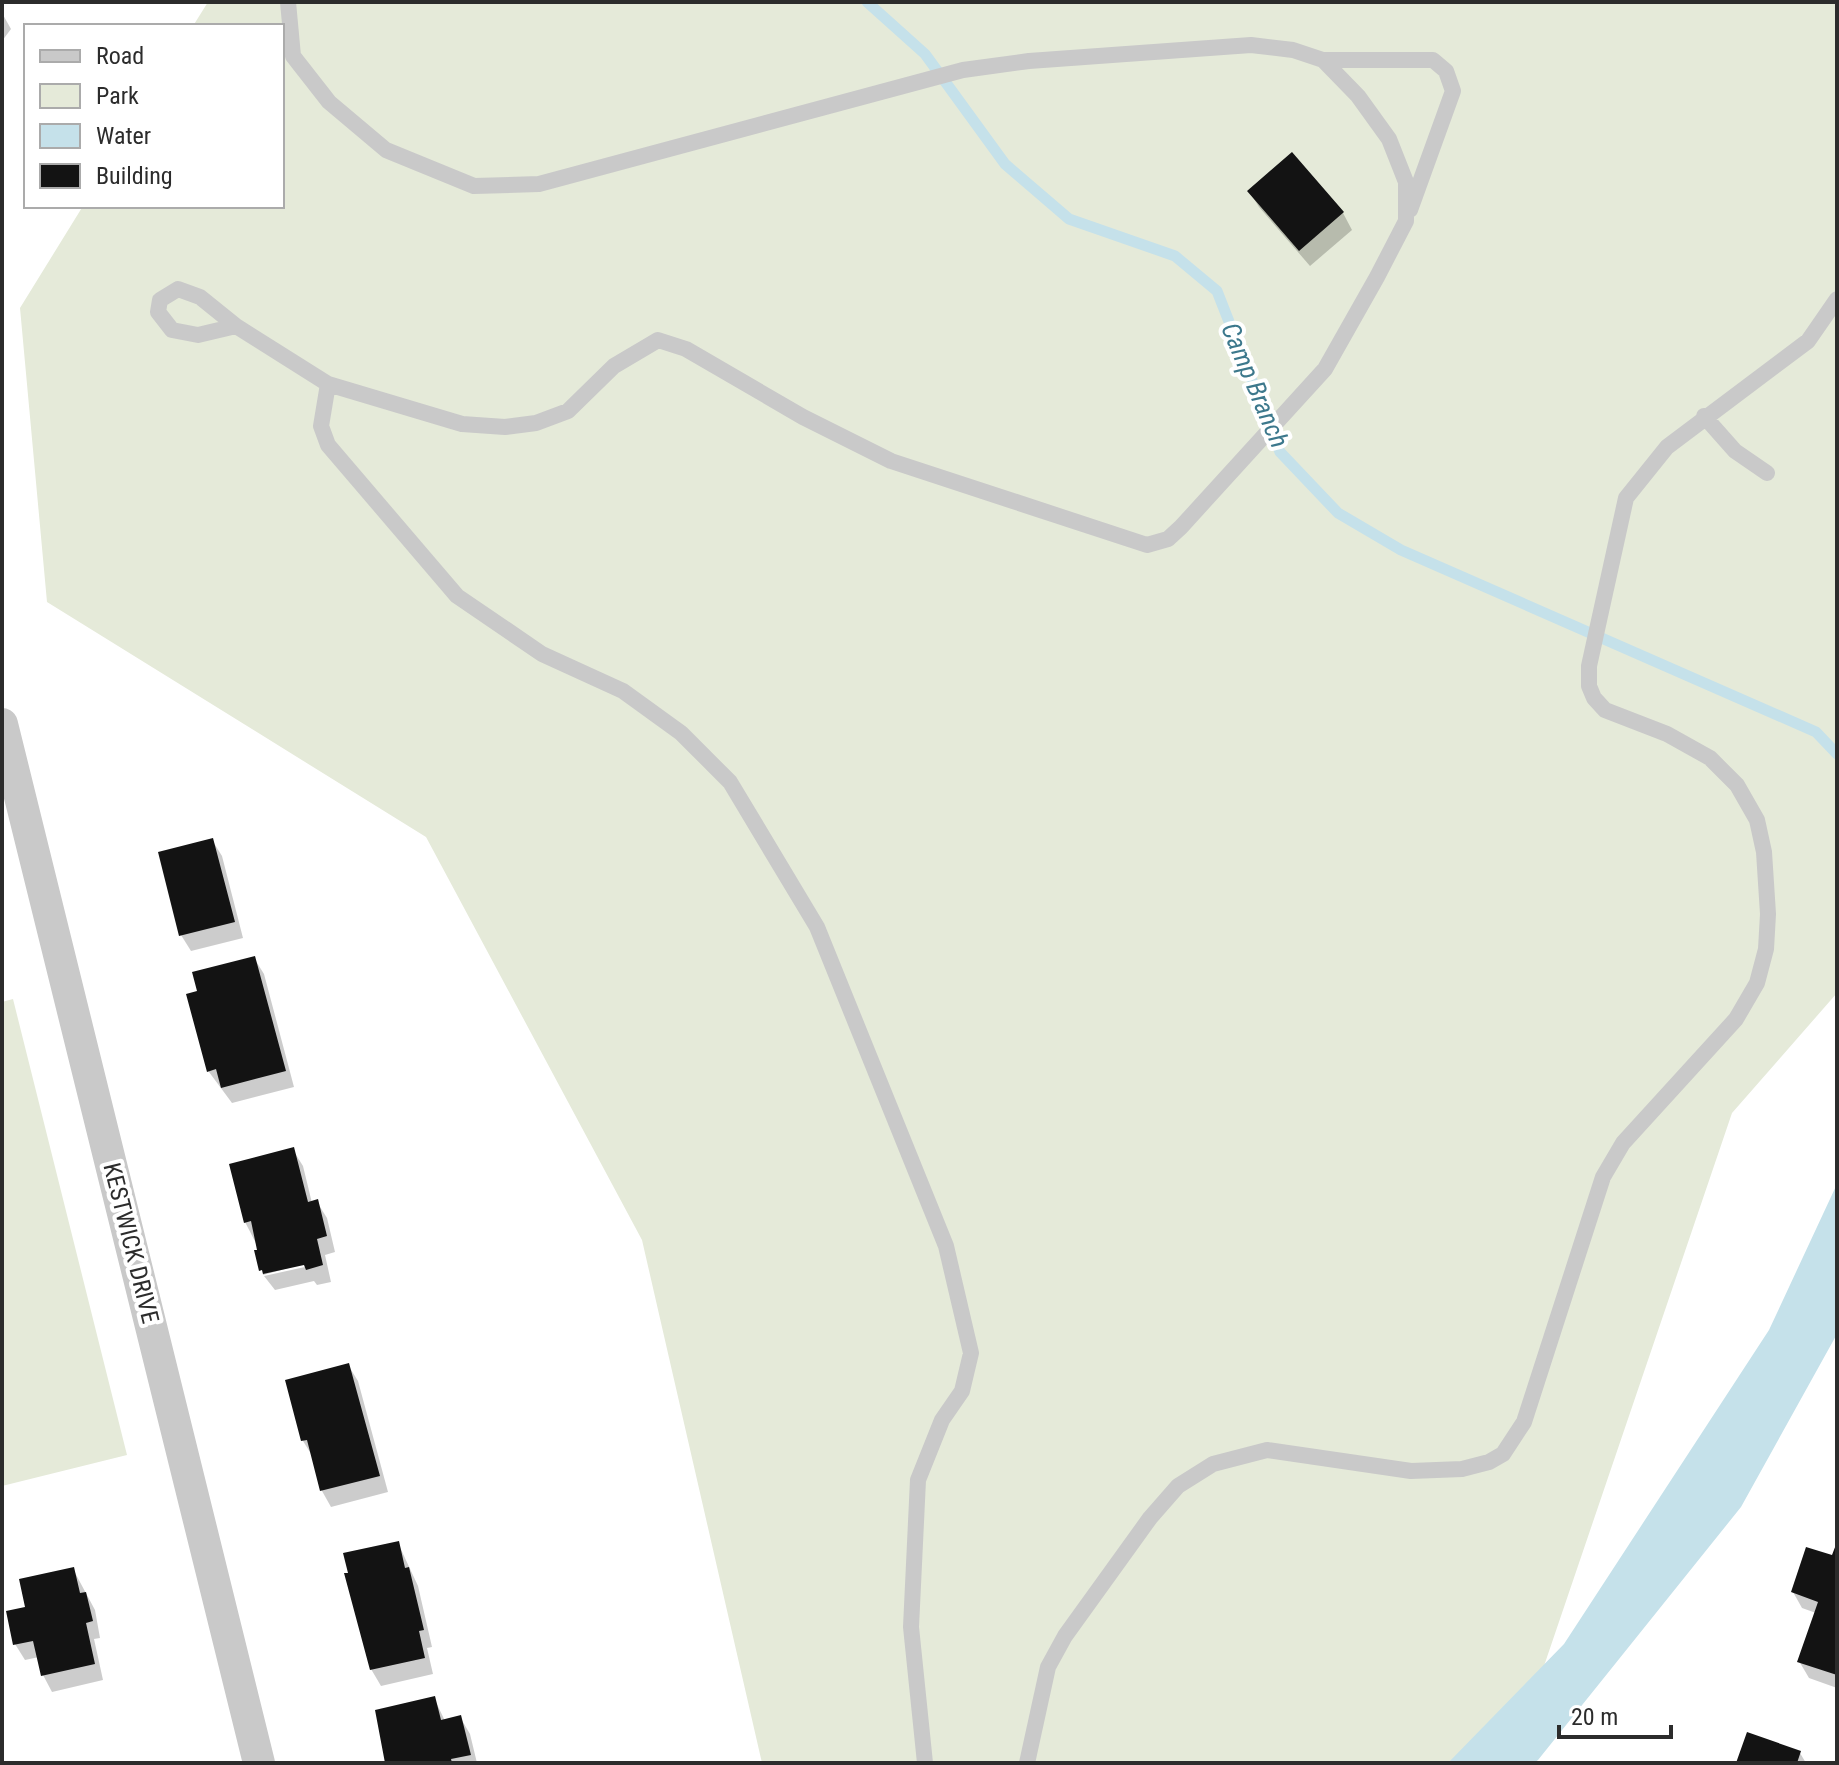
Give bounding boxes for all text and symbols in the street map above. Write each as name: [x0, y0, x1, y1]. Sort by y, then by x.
legend: [24, 24, 284, 208]
text: Road: [96, 42, 144, 70]
text: Park: [96, 82, 139, 110]
text: Water: [96, 122, 151, 150]
text: Building: [96, 162, 173, 190]
water label: Camp Branch: [1215, 318, 1295, 452]
street label: KESTWICK DRIVE: [98, 1160, 164, 1326]
scale bar: [1559, 1689, 1671, 1739]
text: 20 m: [1571, 1703, 1618, 1731]

